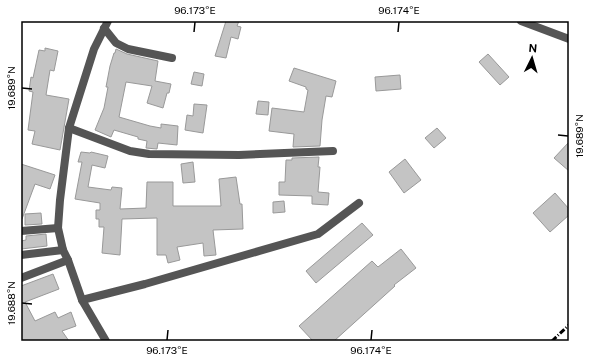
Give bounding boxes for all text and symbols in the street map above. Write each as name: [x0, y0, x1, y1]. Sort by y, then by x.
text: 96.173°E: [174, 4, 216, 16]
text: 96.174°E: [378, 4, 420, 16]
north arrow: [512, 38, 552, 78]
text: N: [528, 42, 538, 54]
text: 19.689°N: [5, 66, 17, 110]
text: 19.689°N: [573, 114, 585, 158]
text: 19.688°N: [5, 281, 17, 325]
text: 96.173°E: [146, 344, 188, 356]
text: 96.174°E: [350, 344, 392, 356]

